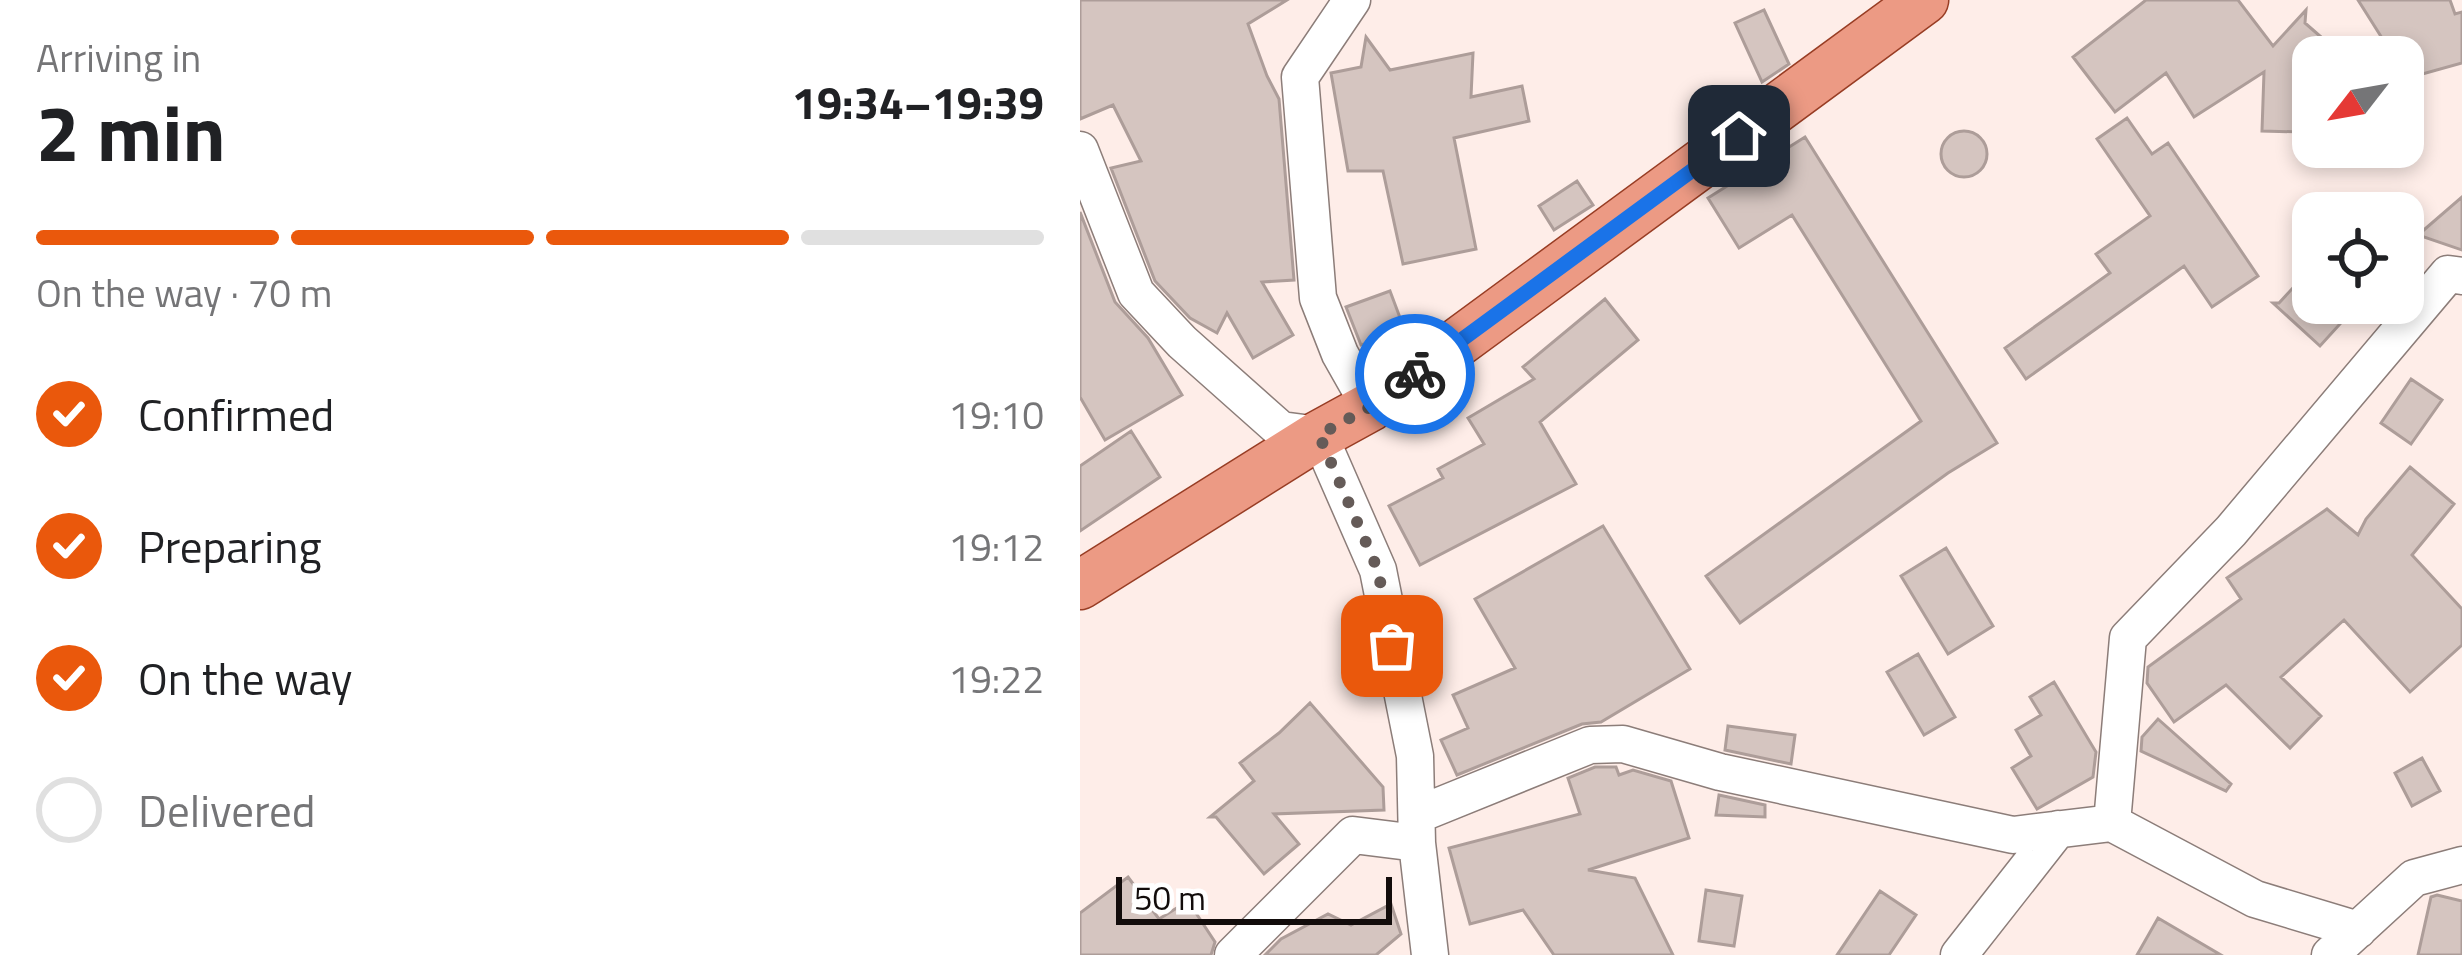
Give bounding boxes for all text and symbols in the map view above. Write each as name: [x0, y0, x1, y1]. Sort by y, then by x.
text: Arriving in: [36, 28, 201, 87]
north arrow: [2292, 36, 2424, 168]
map controls: [2292, 36, 2424, 324]
text: 19:34–19:39: [792, 68, 1044, 136]
text: 2 min: [36, 73, 226, 191]
pin: [1688, 85, 1790, 187]
icon: home: [1706, 103, 1772, 169]
button: locate: [2292, 192, 2424, 324]
text: On the way · 70 m: [36, 263, 332, 322]
courier: [1355, 314, 1475, 434]
icon: bike: [1382, 341, 1448, 407]
text: Confirmed: [138, 380, 334, 448]
icon: check: [36, 381, 102, 447]
text: 19:10: [948, 385, 1044, 444]
text: Preparing: [138, 512, 322, 580]
icon: check: [36, 513, 102, 579]
text: 19:12: [948, 517, 1044, 576]
pin: [1341, 595, 1443, 697]
icon: bag: [1359, 613, 1425, 679]
text: On the way: [138, 644, 352, 712]
icon: check: [36, 645, 102, 711]
text: 19:22: [948, 649, 1044, 708]
text: Delivered: [138, 776, 316, 844]
scale bar: [1116, 871, 1392, 924]
text: 50 m: [1134, 873, 1206, 923]

